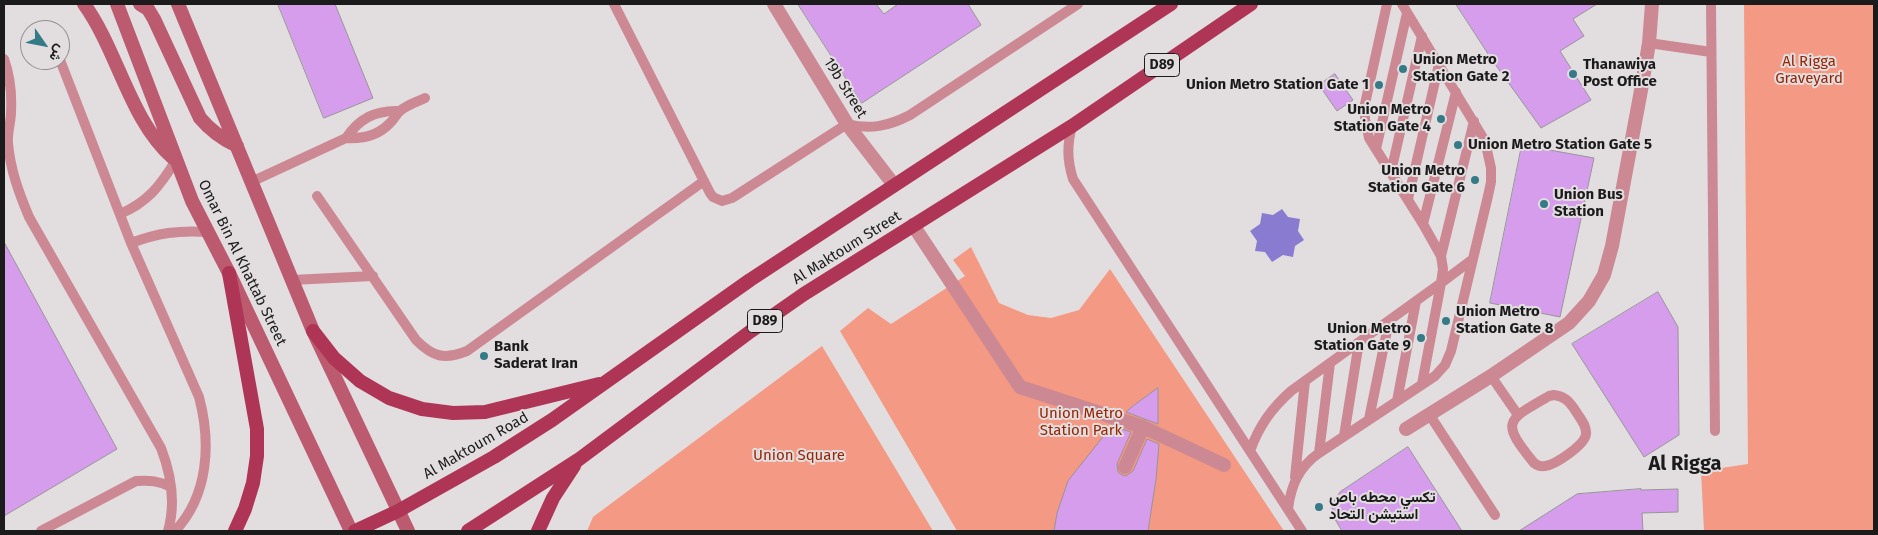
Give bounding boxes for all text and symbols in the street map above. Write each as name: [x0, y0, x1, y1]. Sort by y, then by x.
north arrow: [20, 20, 70, 70]
text: ش: [45, 41, 69, 65]
place label: Union Metro Station Gate 2: [1413, 51, 1509, 86]
park label: Al Rigga Graveyard: [1775, 53, 1843, 88]
street label: 19b Street: [819, 54, 871, 122]
road number: D89: [1144, 54, 1180, 76]
place label: Thanawiya Post Office: [1583, 56, 1657, 91]
marker: Union Metro Station Gate 2: [1397, 63, 1409, 75]
marker: Thanawiya Post Office: [1567, 68, 1579, 80]
place label: Union Metro Station Gate 1: [1186, 76, 1369, 94]
marker: Union Metro Station Gate 1: [1373, 79, 1385, 91]
place label: Union Metro Station Gate 4: [1334, 101, 1431, 136]
marker: Union Metro Station Gate 4: [1435, 113, 1447, 125]
place label: Union Metro Station Gate 5: [1468, 136, 1652, 154]
marker: Union Metro Station Gate 5: [1452, 139, 1464, 151]
place label: Union Metro Station Gate 6: [1368, 162, 1465, 197]
marker: Union Metro Station Gate 6: [1469, 174, 1481, 186]
street label: Omar Bin Al Khattab Street: [194, 177, 290, 349]
place label: Union Bus Station: [1554, 186, 1623, 221]
marker: Union Bus Station: [1538, 198, 1550, 210]
street label: Al Maktoum Street: [789, 207, 905, 289]
place label: Union Metro Station Gate 8: [1456, 303, 1553, 338]
road number: D89: [748, 310, 782, 332]
marker: Union Metro Station Gate 8: [1440, 315, 1452, 327]
place label: Union Metro Station Gate 9: [1314, 320, 1411, 355]
marker: Union Metro Station Gate 9: [1415, 332, 1427, 344]
place label: Bank Saderat Iran: [494, 338, 578, 373]
marker: Bank Saderat Iran: [478, 350, 490, 362]
park label: Union Metro Station Park: [1039, 405, 1123, 440]
street label: Al Maktoum Road: [420, 409, 532, 483]
park label: Union Square: [753, 447, 845, 465]
district label: Al Rigga: [1649, 452, 1721, 476]
place label: تكسي محطه باص استيشن التحاد: [1329, 489, 1436, 524]
marker: تكسي محطه باص استيشن التحاد: [1313, 501, 1325, 513]

